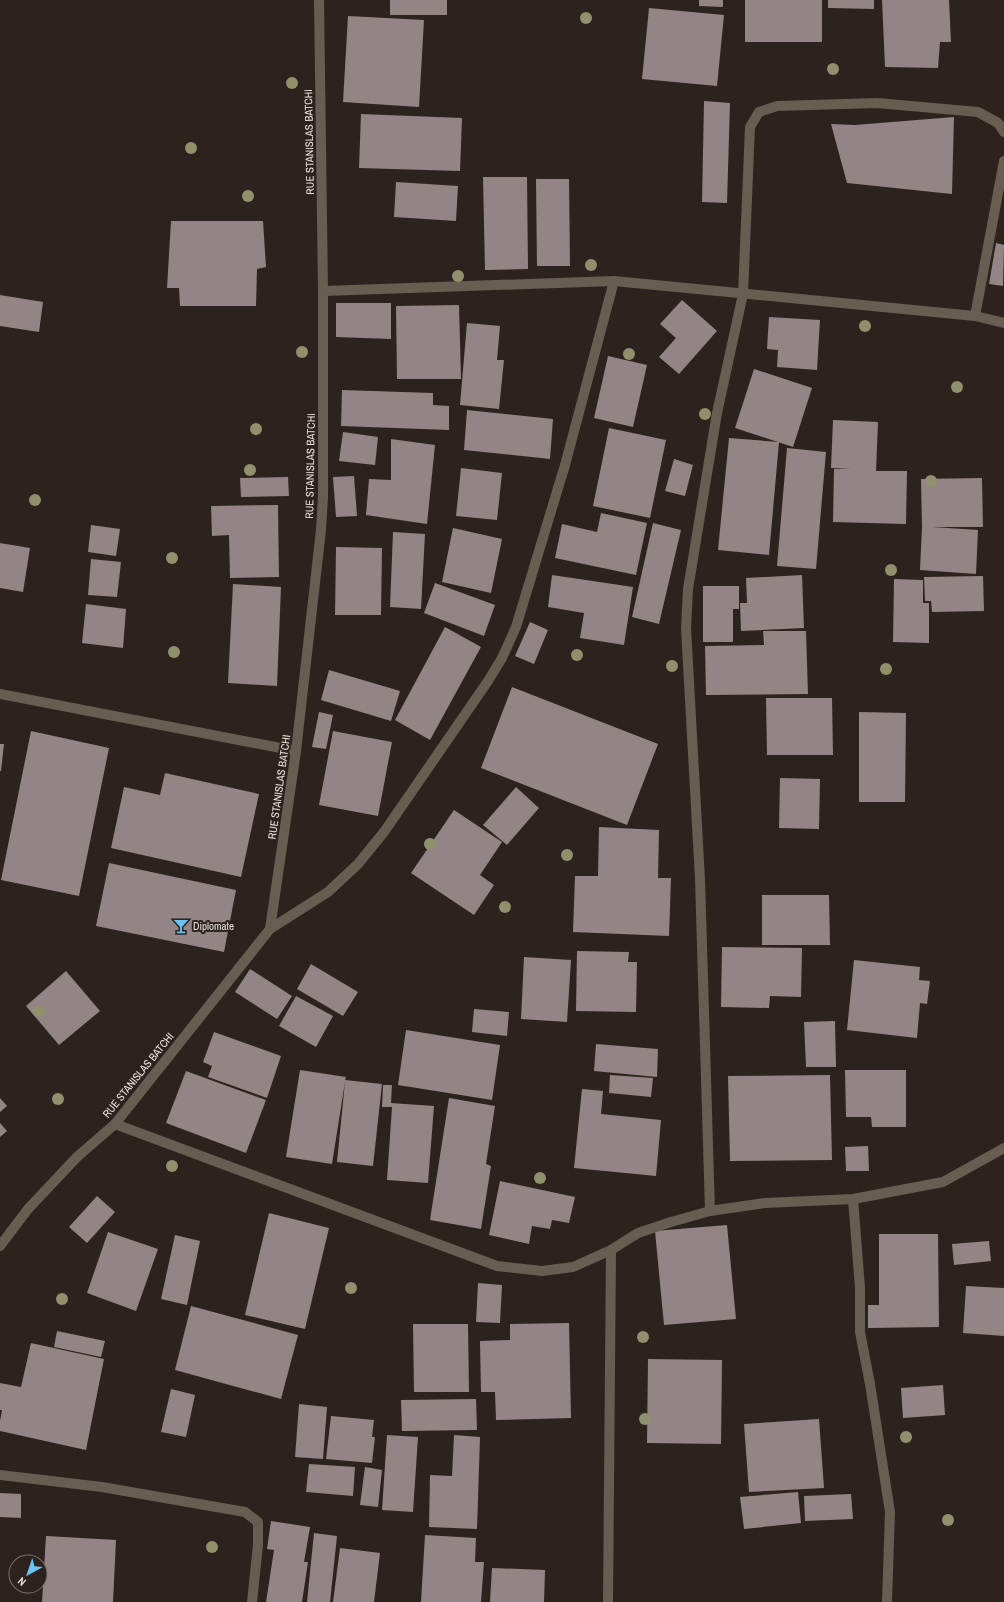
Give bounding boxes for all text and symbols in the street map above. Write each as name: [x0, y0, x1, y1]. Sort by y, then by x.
street label: RUE STANISLAS BATCHI: [301, 89, 317, 195]
street label: RUE STANISLAS BATCHI: [302, 413, 318, 519]
street label: RUE STANISLAS BATCHI: [265, 734, 293, 840]
bar icon: Diplomate: [172, 917, 190, 935]
place label: Diplomate: [193, 919, 234, 933]
street label: RUE STANISLAS BATCHI: [99, 1030, 177, 1120]
north arrow: [8, 1554, 48, 1594]
text: N: [15, 1574, 29, 1589]

